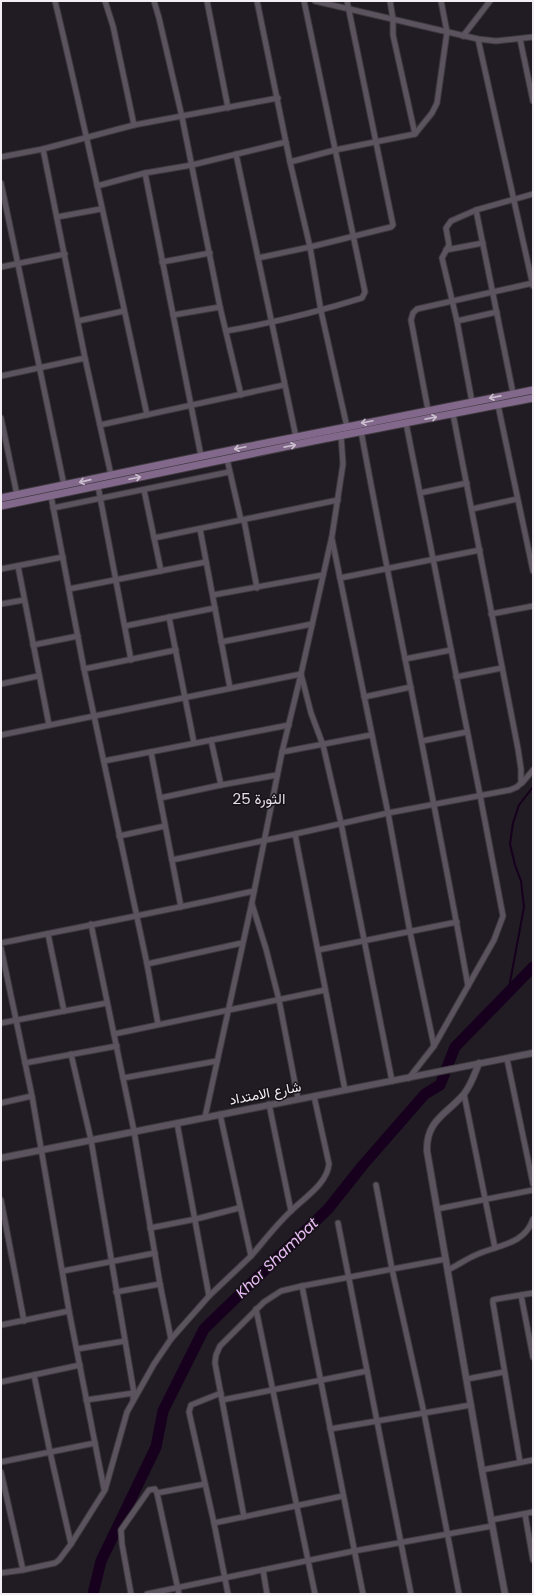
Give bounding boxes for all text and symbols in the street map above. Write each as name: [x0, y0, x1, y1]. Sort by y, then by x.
one-way arrow: [489, 394, 502, 402]
one-way arrow: [424, 414, 437, 422]
one-way arrow: [361, 419, 374, 427]
one-way arrow: [283, 441, 296, 449]
one-way arrow: [234, 445, 247, 453]
one-way arrow: [128, 473, 141, 481]
one-way arrow: [79, 477, 92, 485]
district label: الثورة 25: [233, 788, 285, 809]
street label: شارع الامتداد: [227, 1076, 303, 1111]
water label: Khor Shambat: [231, 1212, 323, 1303]

